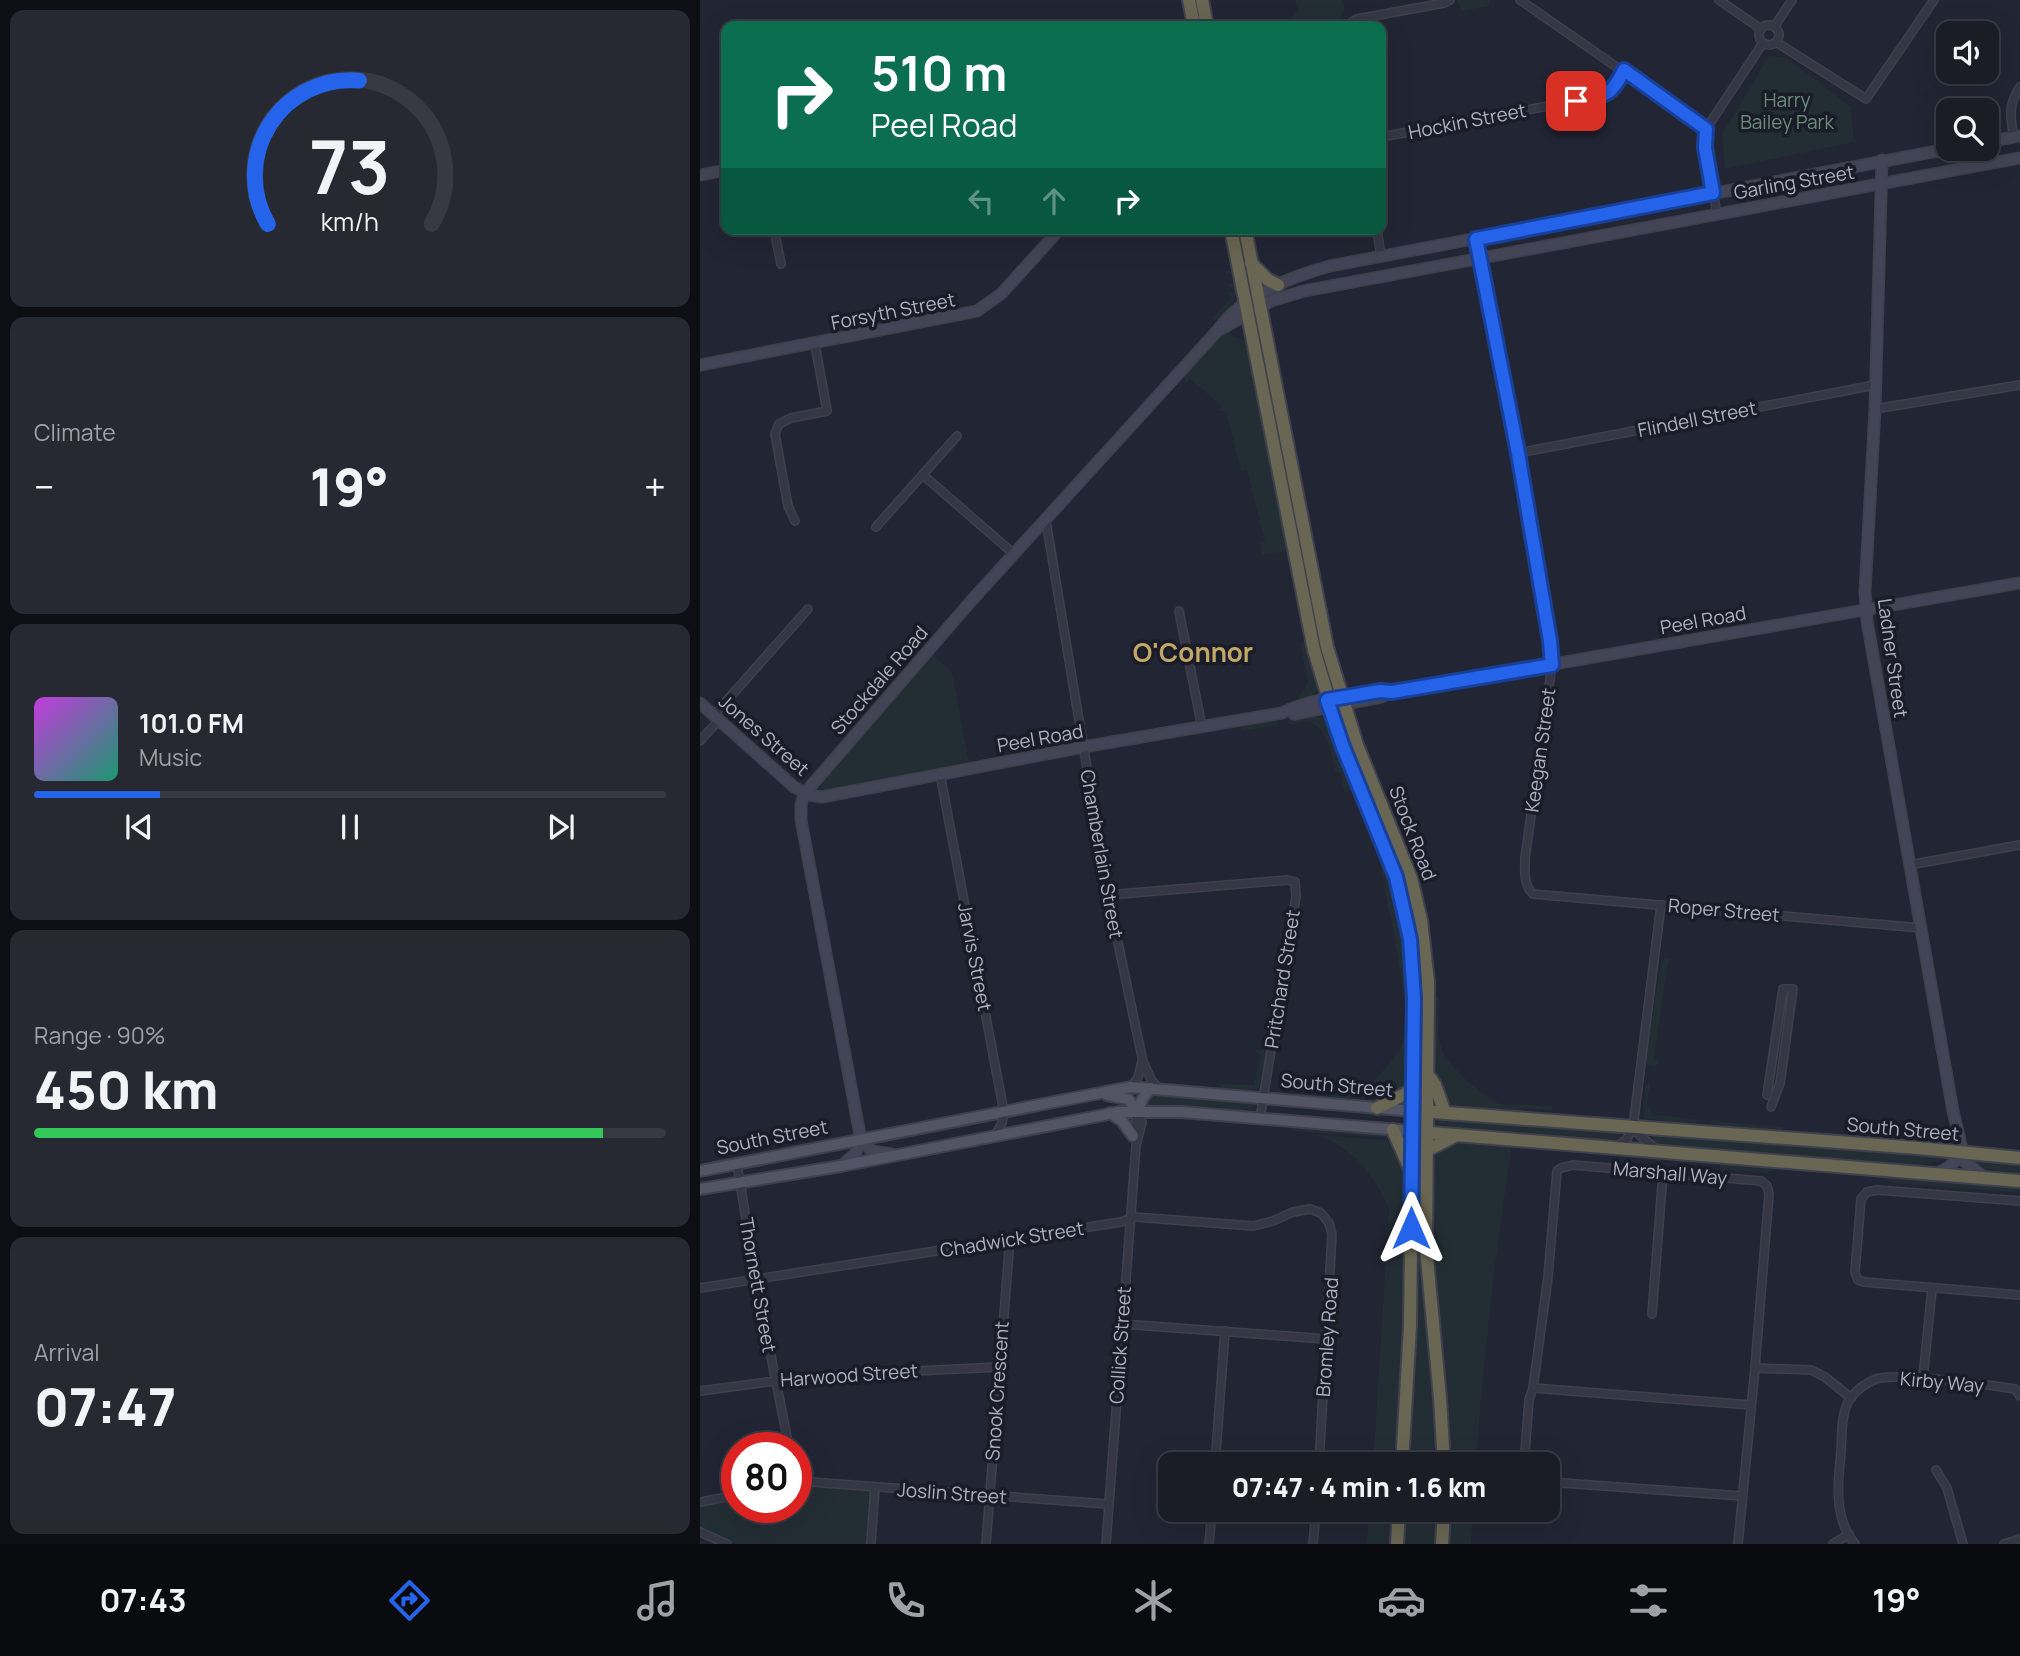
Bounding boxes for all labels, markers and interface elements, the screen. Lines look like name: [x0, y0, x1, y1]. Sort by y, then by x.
map controls: [1936, 21, 1999, 161]
button: sound: [1936, 21, 1999, 84]
text: 510 m: [871, 39, 1007, 106]
icon: right: [756, 49, 847, 140]
pin: [1546, 71, 1606, 131]
icon: arrive: [1557, 82, 1595, 120]
park label: Harry Bailey Park: [1740, 87, 1834, 135]
street label: Hockin Street: [1406, 97, 1528, 145]
button: search: [1936, 98, 1999, 161]
text: Peel Road: [871, 103, 1017, 147]
text: 73: [309, 117, 391, 217]
street label: Garling Street: [1732, 159, 1856, 205]
icon: left: [962, 182, 1000, 220]
icon: ahead: [1035, 182, 1073, 220]
icon: right: [1108, 182, 1146, 220]
text: km/h: [321, 204, 379, 239]
street label: Forsyth Street: [829, 286, 957, 336]
street label: Flindell Street: [1635, 395, 1759, 443]
text: Climate: [34, 416, 116, 448]
text: 19°: [310, 451, 389, 522]
text: −: [34, 460, 55, 512]
text: +: [644, 460, 666, 512]
street label: Ladner Street: [1872, 597, 1914, 719]
street label: Peel Road: [1658, 600, 1748, 640]
street label: Stockdale Road: [825, 620, 933, 740]
district label: O'Connor: [1133, 634, 1253, 670]
street label: Keegan Street: [1518, 686, 1562, 814]
street label: Jones Street: [713, 688, 815, 782]
text: 101.0 FM: [139, 705, 244, 741]
street label: Peel Road: [995, 718, 1085, 758]
text: Music: [139, 741, 202, 773]
street label: Chamberlain Street: [1074, 768, 1130, 940]
street label: Stock Road: [1383, 782, 1443, 884]
icon: previous: [120, 808, 158, 846]
icon: pause: [331, 808, 369, 846]
icon: next: [542, 808, 580, 846]
street label: Roper Street: [1667, 892, 1781, 928]
street label: Jarvis Street: [952, 901, 998, 1013]
street label: Pritchard Street: [1258, 908, 1306, 1050]
text: Range · 90%: [34, 1019, 165, 1051]
text: 450 km: [34, 1054, 218, 1125]
street label: South Street: [1280, 1067, 1394, 1103]
street label: South Street: [1846, 1111, 1960, 1147]
street label: South Street: [714, 1113, 830, 1161]
street label: Marshall Way: [1612, 1155, 1728, 1191]
position arrow: [1374, 1191, 1448, 1265]
street label: Thornett Street: [733, 1215, 783, 1355]
street label: Chadwick Street: [938, 1215, 1086, 1263]
street label: Bromley Road: [1310, 1276, 1344, 1398]
street label: Collick Street: [1103, 1285, 1137, 1405]
street label: Snook Crescent: [979, 1320, 1015, 1462]
text: Arrival: [34, 1336, 100, 1368]
street label: Harwood Street: [779, 1357, 919, 1393]
street label: Kirby Way: [1899, 1365, 1985, 1399]
text: 07:47: [34, 1371, 176, 1442]
speed limit sign: 80: [721, 1432, 812, 1523]
text: 07:47 · 4 min · 1.6 km: [1232, 1469, 1486, 1505]
street label: Joslin Street: [896, 1476, 1008, 1510]
icon: directions: [385, 1576, 434, 1625]
icon: music: [633, 1576, 682, 1625]
icon: phone: [881, 1576, 930, 1625]
icon: climate: [1129, 1576, 1178, 1625]
icon: car: [1377, 1576, 1426, 1625]
icon: filters: [1624, 1576, 1673, 1625]
text: 07:43: [99, 1578, 187, 1622]
text: 19°: [1872, 1578, 1921, 1622]

